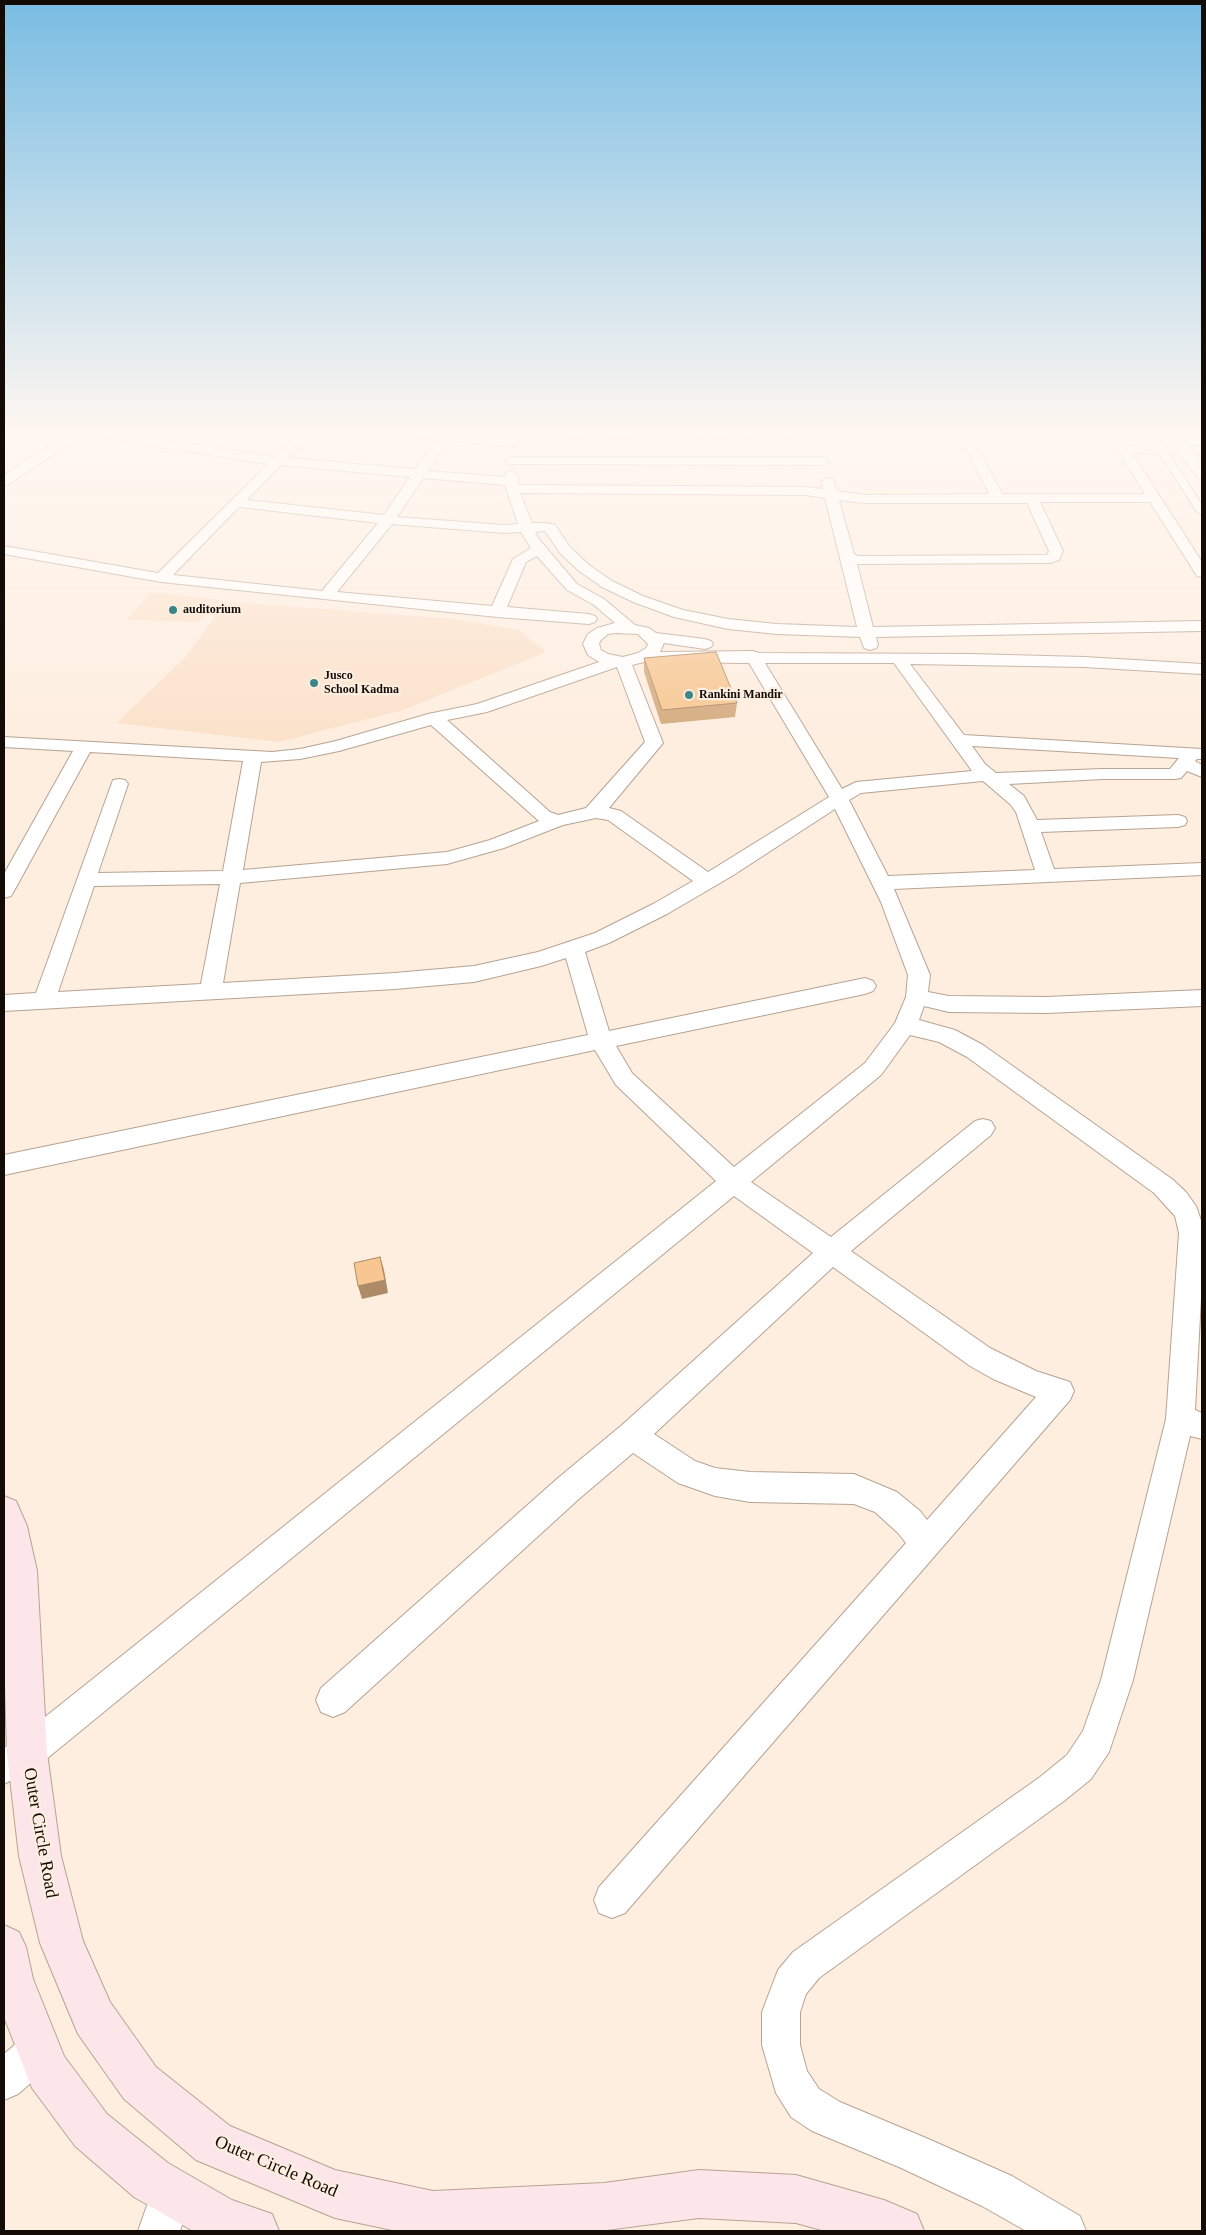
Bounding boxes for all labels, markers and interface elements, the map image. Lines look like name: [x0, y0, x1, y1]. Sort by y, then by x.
place label: auditorium: [183, 603, 241, 617]
marker: auditorium: [167, 604, 179, 616]
place label: Jusco School Kadma: [324, 669, 399, 697]
marker: Jusco School Kadma: [308, 677, 320, 689]
place label: Rankini Mandir: [699, 688, 783, 702]
marker: Rankini Mandir: [683, 689, 695, 701]
street label: Outer Circle Road: [18, 1766, 62, 1900]
street label: Outer Circle Road: [211, 2131, 341, 2203]

